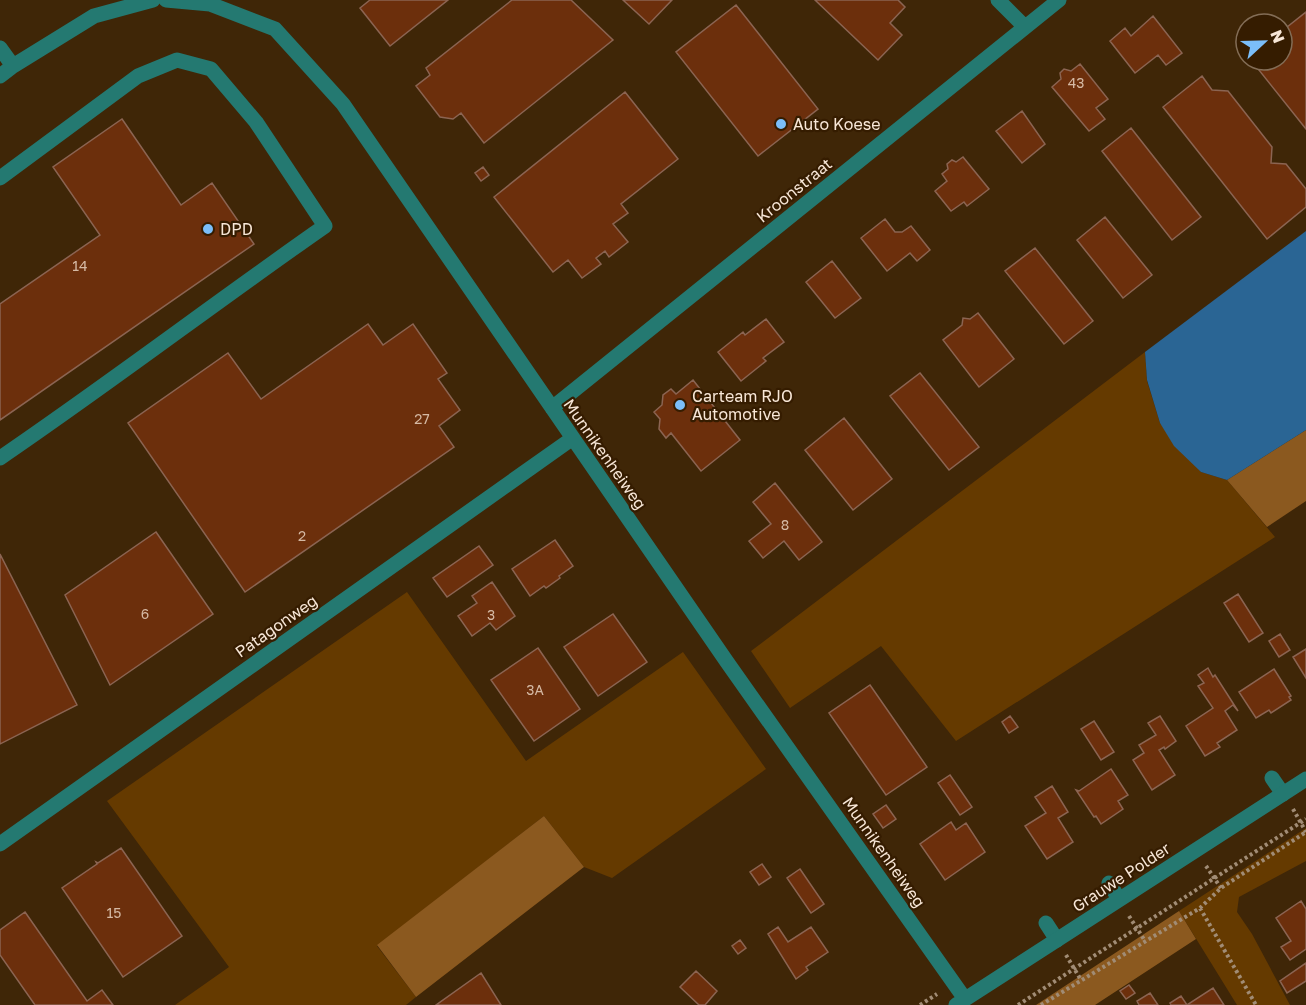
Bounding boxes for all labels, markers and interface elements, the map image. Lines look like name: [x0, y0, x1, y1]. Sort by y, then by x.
north arrow: [1234, 12, 1294, 72]
text: N: [1266, 27, 1289, 46]
house number: 43: [1068, 74, 1084, 91]
place label: Auto Koese: [793, 114, 880, 134]
marker: Auto Koese: [774, 117, 788, 131]
street label: Kroonstraat: [752, 153, 836, 227]
place label: DPD: [220, 219, 253, 239]
marker: DPD: [201, 222, 215, 236]
house number: 14: [72, 257, 88, 274]
place label: Carteam RJO Automotive: [692, 386, 793, 424]
street label: Munnikenheiweg: [559, 395, 651, 513]
marker: Carteam RJO Automotive: [673, 398, 687, 412]
house number: 27: [414, 410, 430, 427]
house number: 8: [781, 516, 789, 533]
house number: 2: [298, 527, 306, 544]
street label: Patagonweg: [231, 590, 321, 662]
house number: 6: [141, 605, 149, 622]
house number: 3: [487, 606, 495, 623]
house number: 3A: [526, 681, 544, 698]
street label: Munnikenheiweg: [838, 793, 930, 911]
street label: Grauwe Polder: [1068, 838, 1174, 916]
house number: 15: [107, 904, 121, 921]

